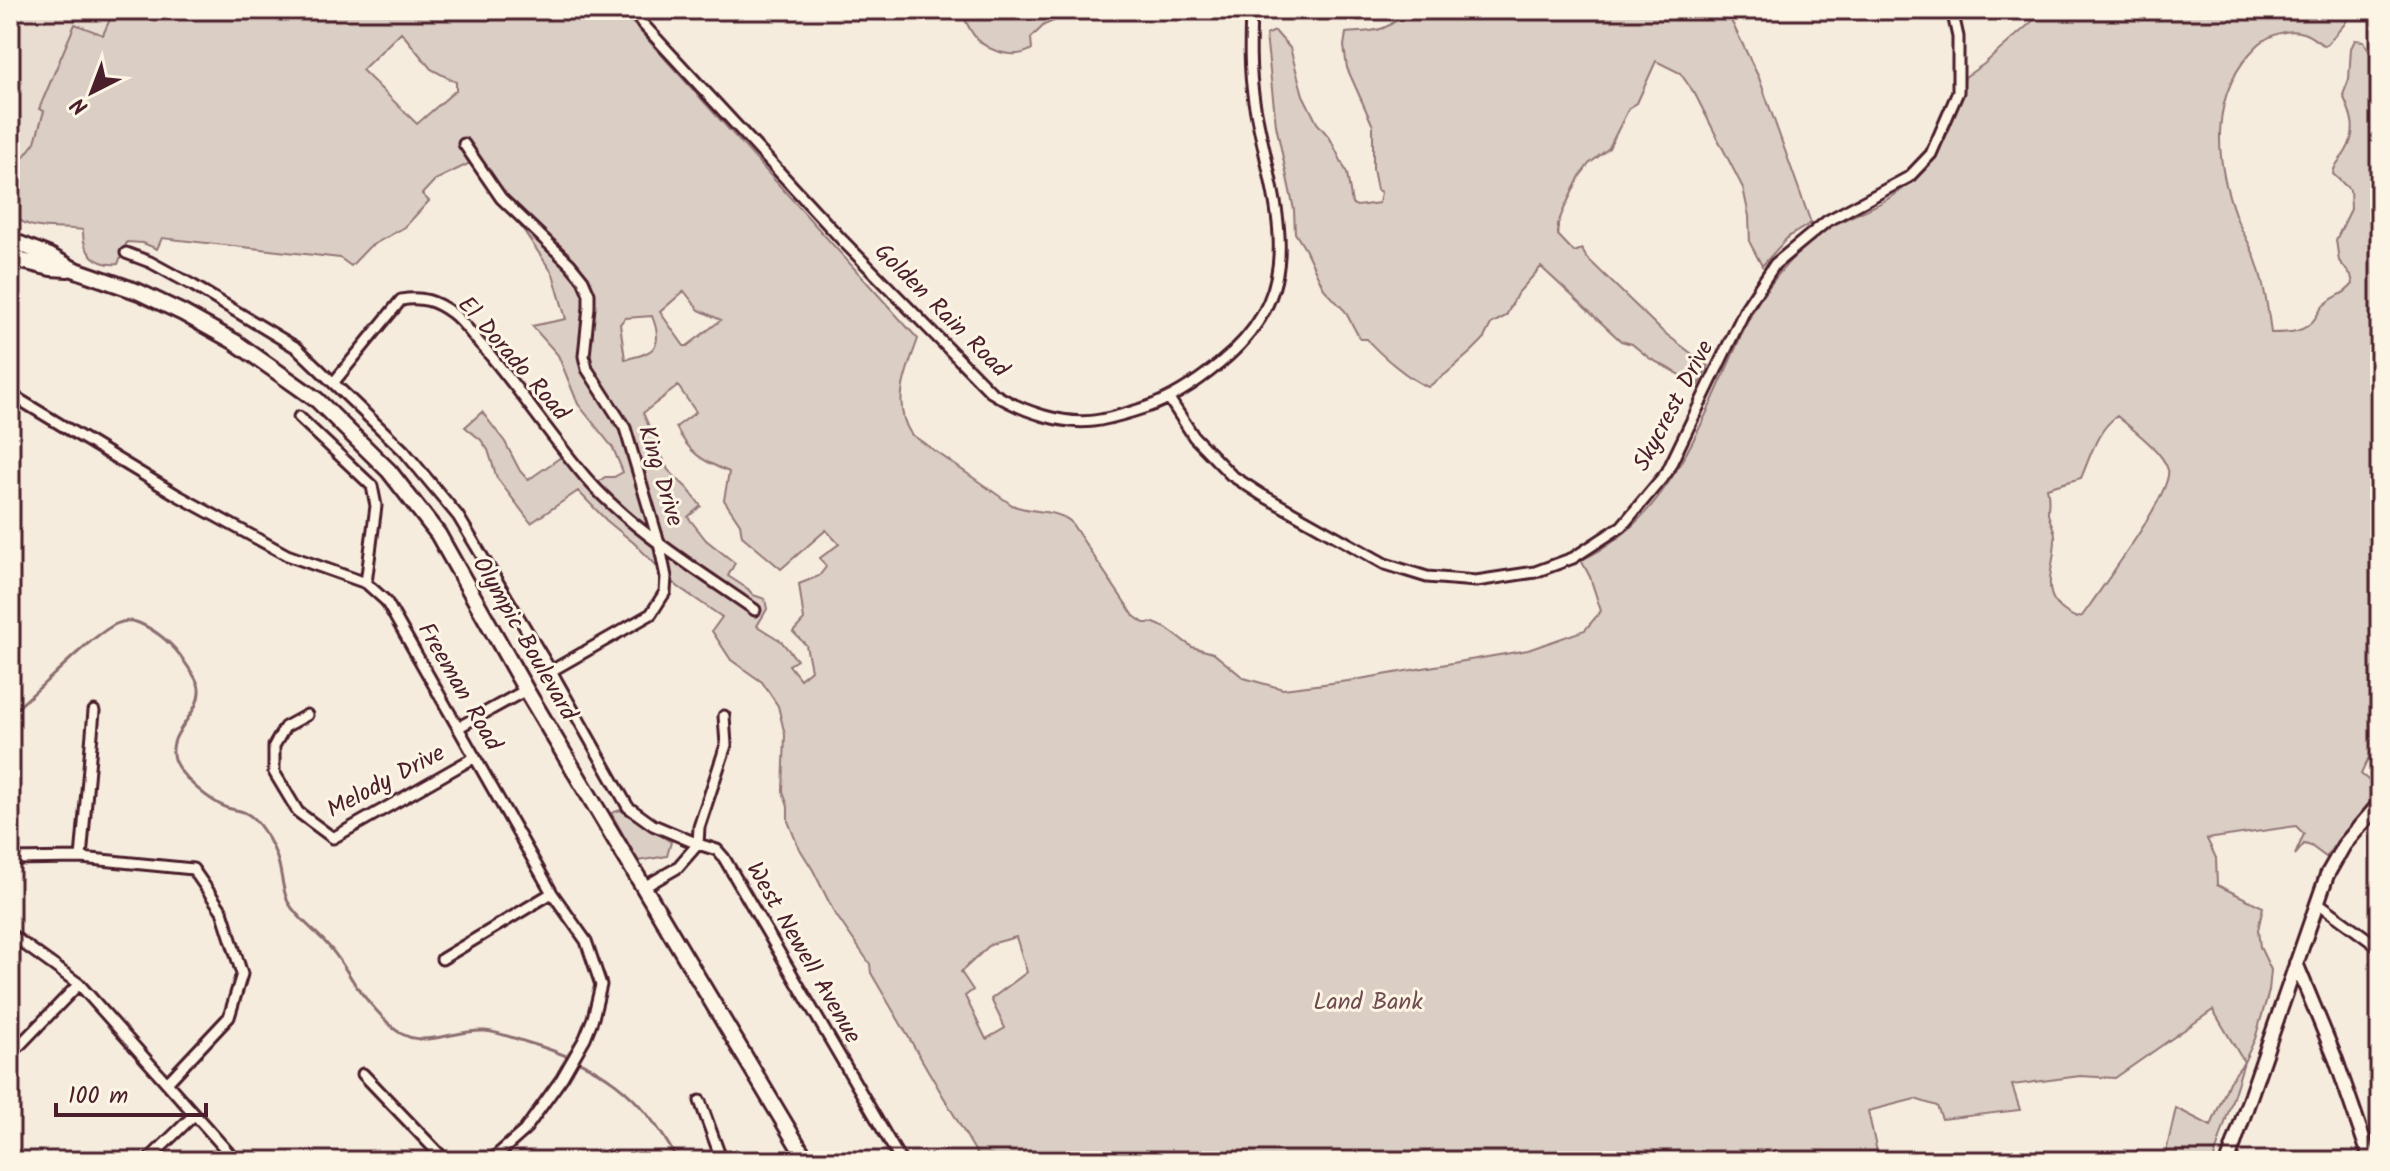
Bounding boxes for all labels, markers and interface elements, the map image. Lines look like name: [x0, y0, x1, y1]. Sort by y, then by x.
north arrow: [52, 52, 132, 132]
text: N: [63, 87, 97, 123]
street label: Golden Rain Road: [864, 234, 1018, 388]
street label: El Dorado Road: [447, 287, 579, 431]
street label: Skycrest Drive: [1623, 333, 1725, 479]
street label: King Drive: [626, 421, 694, 532]
street label: Olympic Boulevard: [461, 550, 587, 729]
street label: Freeman Road: [406, 615, 512, 760]
street label: Melody Drive: [320, 734, 452, 830]
street label: West Newell Avenue: [735, 855, 871, 1052]
park label: Land Bank: [1313, 983, 1423, 1022]
scale bar: [56, 1067, 206, 1117]
text: 100 m: [68, 1077, 128, 1116]

